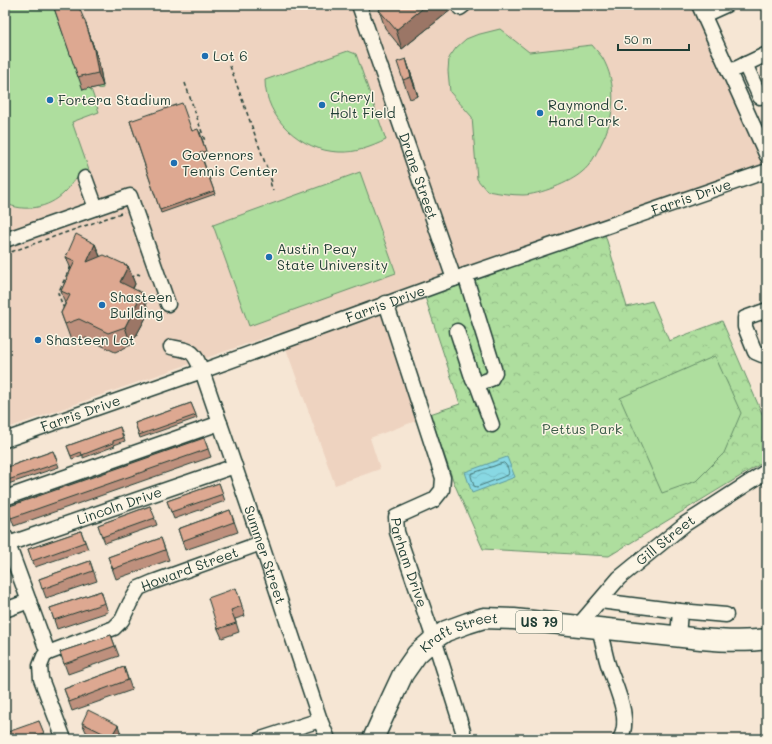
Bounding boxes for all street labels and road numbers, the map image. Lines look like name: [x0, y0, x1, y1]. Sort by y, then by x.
street label: Drane Street: [395, 130, 443, 222]
street label: Farris Drive: [649, 174, 734, 219]
street label: Farris Drive: [343, 280, 428, 327]
street label: Farris Drive: [38, 390, 123, 436]
street label: Lincoln Drive: [74, 482, 164, 529]
street label: Summer Street: [240, 503, 291, 606]
street label: Gill Street: [632, 510, 698, 569]
street label: Parham Drive: [387, 517, 432, 610]
street label: Howard Street: [137, 542, 241, 595]
street label: Kraft Street: [415, 608, 499, 656]
road number: US 79: [516, 611, 562, 633]

